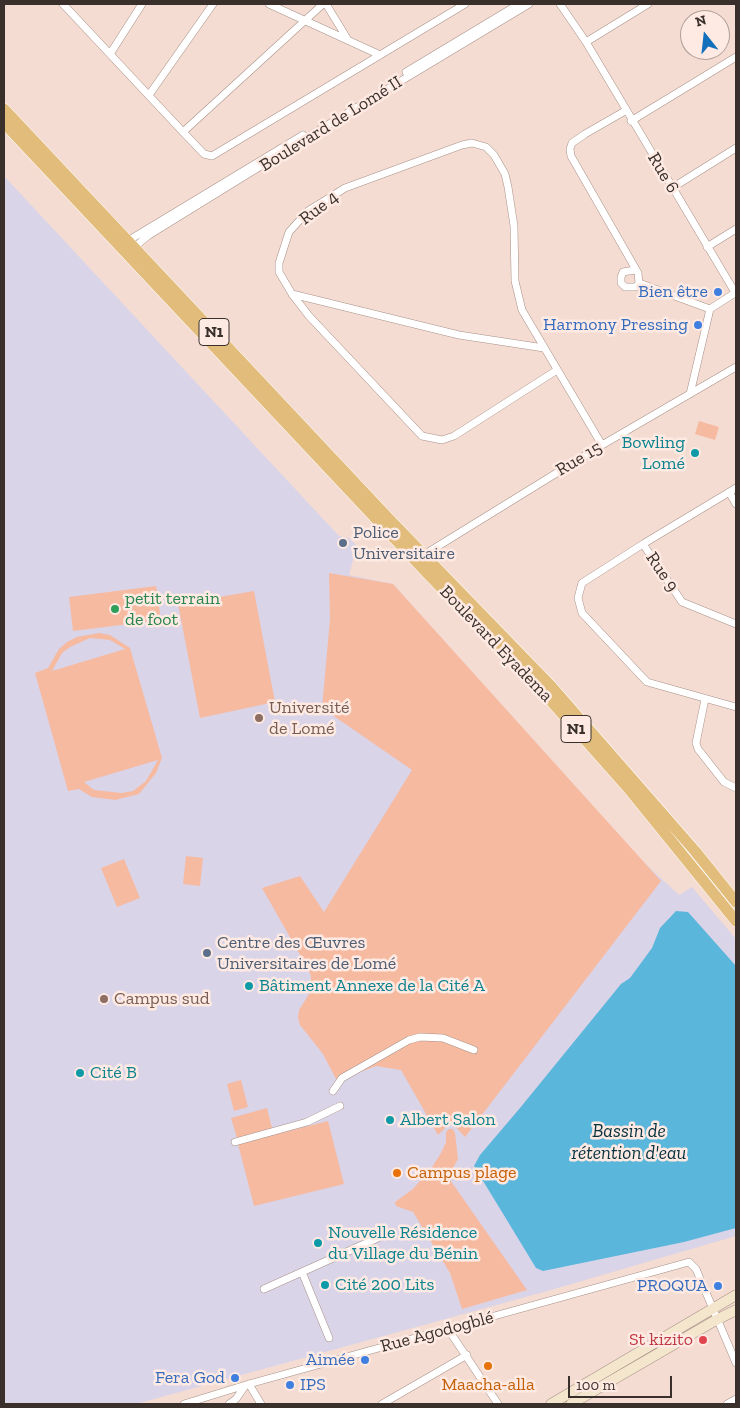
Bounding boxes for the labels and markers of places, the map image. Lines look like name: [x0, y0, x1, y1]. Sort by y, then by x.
place label: Bien être: [638, 281, 708, 303]
marker: Bien être: [712, 286, 724, 298]
place label: Harmony Pressing: [543, 314, 688, 336]
marker: Harmony Pressing: [692, 319, 704, 331]
place label: Bowling Lomé: [621, 432, 685, 474]
marker: Bowling Lomé: [689, 447, 701, 459]
place label: Police Universitaire: [353, 522, 455, 564]
marker: Police Universitaire: [337, 537, 349, 549]
place label: petit terrain de foot: [125, 588, 220, 630]
marker: petit terrain de foot: [109, 603, 121, 615]
place label: Université de Lomé: [269, 697, 350, 740]
marker: Université de Lomé: [253, 712, 265, 724]
place label: Centre des Œuvres Universitaires de Lomé: [217, 932, 396, 974]
marker: Centre des Œuvres Universitaires de Lomé: [201, 947, 213, 959]
place label: Bâtiment Annexe de la Cité A: [259, 975, 485, 997]
marker: Bâtiment Annexe de la Cité A: [243, 980, 255, 992]
place label: Campus sud: [114, 988, 210, 1010]
marker: Campus sud: [98, 993, 110, 1005]
place label: Cité B: [90, 1062, 137, 1084]
marker: Cité B: [74, 1067, 86, 1079]
place label: Albert Salon: [400, 1109, 495, 1131]
marker: Albert Salon: [384, 1114, 396, 1126]
place label: Campus plage: [407, 1162, 517, 1184]
marker: Campus plage: [391, 1167, 403, 1179]
place label: Nouvelle Résidence du Village du Bénin: [328, 1222, 478, 1264]
marker: Nouvelle Résidence du Village du Bénin: [312, 1237, 324, 1249]
place label: Cité 200 Lits: [335, 1274, 434, 1296]
place label: PROQUA: [637, 1275, 708, 1297]
marker: Cité 200 Lits: [319, 1279, 331, 1291]
marker: PROQUA: [712, 1280, 724, 1292]
place label: St kizito: [629, 1329, 693, 1351]
marker: St kizito: [697, 1334, 709, 1346]
place label: Aimée: [306, 1349, 355, 1371]
marker: Aimée: [359, 1354, 371, 1366]
marker: Maacha-alla: [482, 1360, 494, 1372]
place label: Fera God: [155, 1367, 225, 1389]
marker: Fera God: [229, 1372, 241, 1384]
place label: IPS: [300, 1374, 326, 1396]
place label: Maacha-alla: [441, 1374, 535, 1396]
marker: IPS: [284, 1379, 296, 1391]

